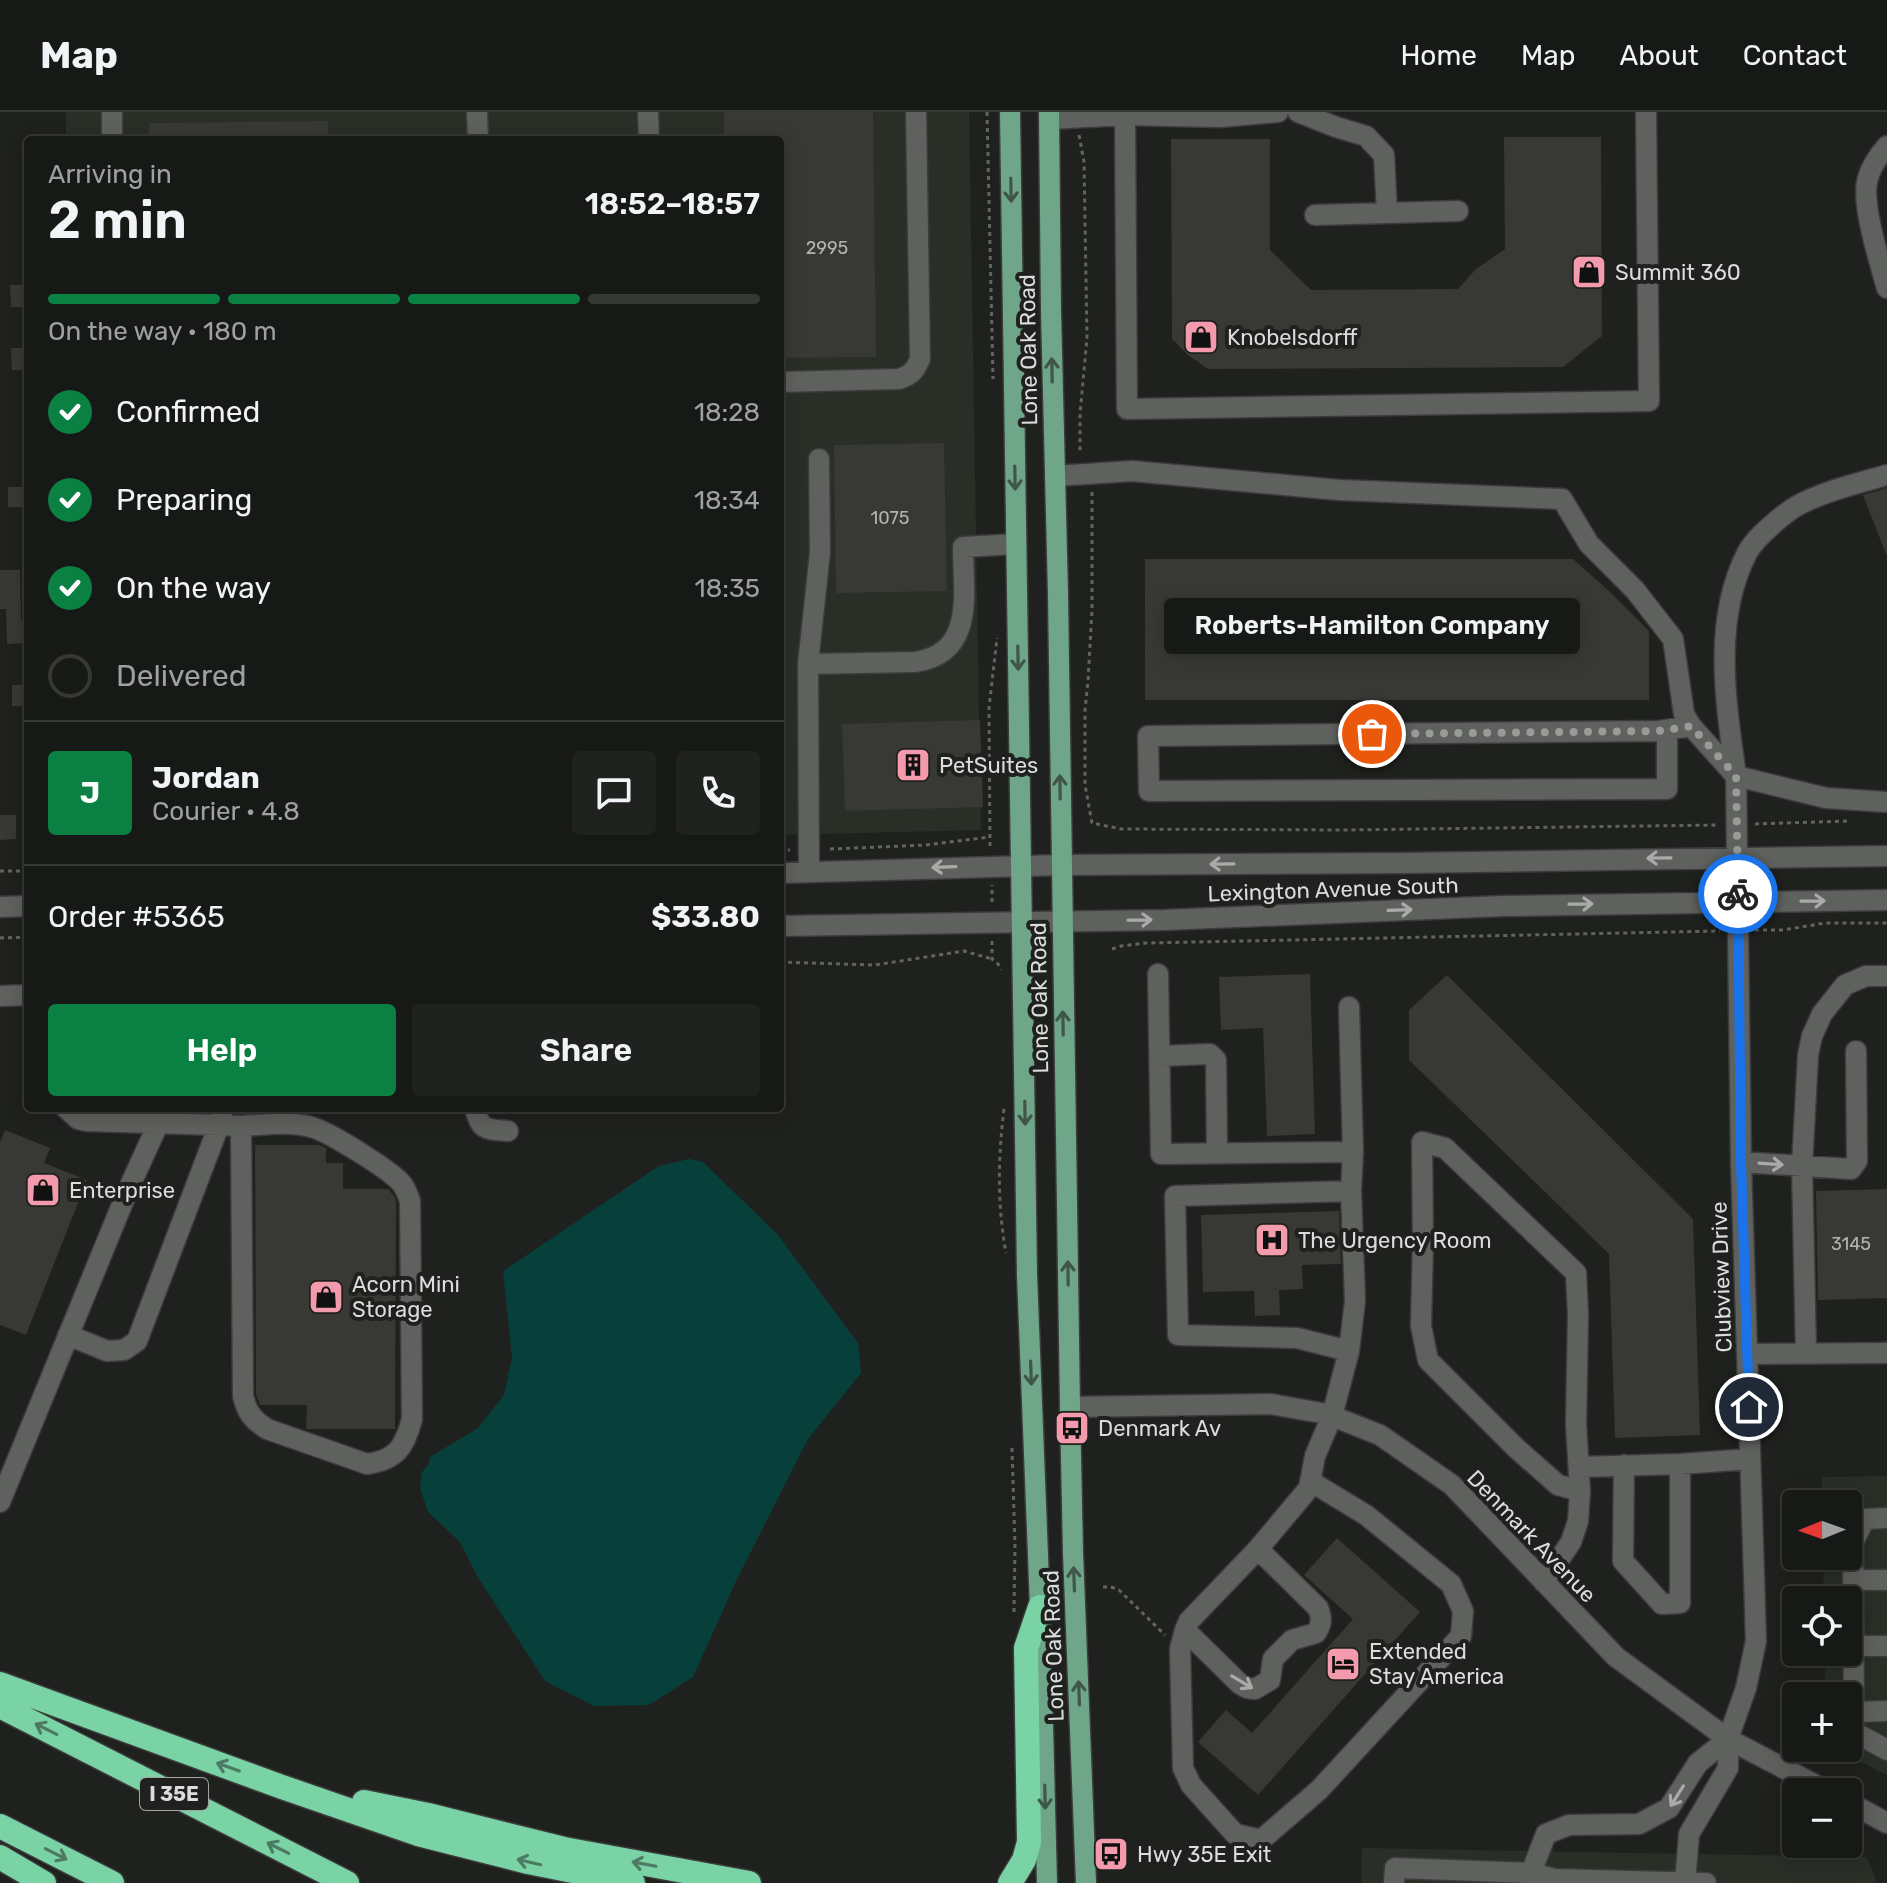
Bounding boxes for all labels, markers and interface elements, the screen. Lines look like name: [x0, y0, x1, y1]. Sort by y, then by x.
text: Map: [40, 32, 118, 78]
text: Home: [1400, 39, 1477, 72]
text: Map: [1521, 39, 1575, 72]
text: About: [1619, 39, 1699, 72]
text: Contact: [1743, 39, 1847, 72]
text: Arriving in: [48, 159, 172, 190]
one-way arrow: [1003, 176, 1019, 203]
text: 18:52–18:57: [585, 186, 760, 222]
text: 2 min: [48, 189, 187, 251]
house number: 2995: [806, 237, 848, 259]
shop icon: Summit 360: [1570, 253, 1608, 291]
place label: Summit 360: [1615, 259, 1741, 286]
street label: Lone Oak Road: [1014, 274, 1043, 426]
text: On the way · 180 m: [48, 316, 277, 347]
shop icon: Knobelsdorff: [1182, 318, 1220, 356]
place label: Knobelsdorff: [1227, 324, 1358, 351]
one-way arrow: [1045, 357, 1060, 384]
icon: check: [48, 390, 92, 434]
text: Confirmed: [116, 394, 260, 430]
text: 18:28: [694, 397, 760, 428]
one-way arrow: [1008, 464, 1023, 491]
icon: check: [48, 478, 92, 522]
text: Preparing: [116, 482, 252, 518]
text: 18:34: [694, 485, 760, 516]
house number: 1075: [870, 507, 910, 529]
icon: check: [48, 566, 92, 610]
text: On the way: [116, 570, 271, 606]
text: 18:35: [695, 573, 760, 604]
callout: Roberts-Hamilton Company: [1164, 598, 1580, 654]
text: Roberts-Hamilton Company: [1194, 610, 1550, 641]
one-way arrow: [1010, 644, 1026, 671]
text: Delivered: [116, 658, 247, 694]
pin: [1338, 700, 1406, 768]
icon: bag: [1350, 712, 1394, 756]
building icon: PetSuites: [894, 746, 932, 784]
button: chat: [572, 751, 656, 835]
button: phone: [676, 751, 760, 835]
place label: PetSuites: [939, 752, 1038, 779]
text: Jordan: [152, 760, 260, 796]
one-way arrow: [1053, 774, 1068, 801]
text: J: [80, 775, 100, 811]
text: Courier · 4.8: [152, 796, 300, 827]
one-way arrow: [1646, 850, 1673, 866]
courier: [1698, 854, 1778, 934]
one-way arrow: [1209, 856, 1236, 872]
one-way arrow: [931, 860, 958, 875]
street label: Lexington Avenue South: [1207, 872, 1459, 907]
icon: bike: [1716, 872, 1760, 916]
one-way arrow: [1799, 893, 1826, 909]
one-way arrow: [1567, 896, 1594, 912]
text: Order #5365: [48, 899, 225, 935]
text: $33.80: [651, 899, 760, 935]
one-way arrow: [1386, 902, 1413, 917]
one-way arrow: [1126, 912, 1153, 928]
street label: Lone Oak Road: [1025, 922, 1054, 1074]
button: Help: [48, 1004, 396, 1096]
button: Share: [412, 1004, 760, 1096]
one-way arrow: [1056, 1010, 1071, 1037]
one-way arrow: [1017, 1099, 1033, 1126]
one-way arrow: [1757, 1157, 1784, 1172]
shop icon: Enterprise: [24, 1171, 62, 1209]
place label: Enterprise: [69, 1177, 175, 1204]
street label: Clubview Drive: [1705, 1201, 1738, 1353]
hospital icon: The Urgency Room: [1253, 1221, 1291, 1259]
place label: The Urgency Room: [1298, 1227, 1492, 1254]
house number: 3145: [1831, 1233, 1871, 1255]
one-way arrow: [1060, 1260, 1076, 1287]
place label: Acorn Mini Storage: [352, 1271, 460, 1323]
shop icon: Acorn Mini Storage: [307, 1278, 345, 1316]
one-way arrow: [1024, 1359, 1039, 1386]
pin: [1715, 1373, 1783, 1441]
icon: home: [1727, 1385, 1771, 1429]
bus stop icon: Denmark Av: [1053, 1409, 1091, 1447]
place label: Denmark Av: [1098, 1415, 1221, 1442]
street label: Denmark Avenue: [1462, 1464, 1602, 1608]
north arrow: [1782, 1490, 1862, 1570]
map controls: [1782, 1490, 1862, 1858]
one-way arrow: [1067, 1566, 1082, 1593]
street label: Lone Oak Road: [1037, 1570, 1070, 1722]
button: locate: [1782, 1586, 1862, 1666]
place label: Extended Stay America: [1369, 1638, 1504, 1690]
hotel icon: Extended Stay America: [1324, 1645, 1362, 1683]
one-way arrow: [1230, 1674, 1252, 1690]
one-way arrow: [1072, 1680, 1087, 1707]
button: +: [1782, 1682, 1862, 1762]
one-way arrow: [35, 1721, 59, 1737]
one-way arrow: [216, 1759, 241, 1774]
road number: I 35E: [140, 1778, 208, 1810]
button: −: [1782, 1778, 1862, 1858]
one-way arrow: [1037, 1783, 1052, 1810]
one-way arrow: [1668, 1784, 1684, 1807]
bus stop icon: Hwy 35E Exit: [1092, 1835, 1130, 1873]
one-way arrow: [266, 1839, 290, 1855]
place label: Hwy 35E Exit: [1137, 1841, 1272, 1868]
one-way arrow: [43, 1847, 67, 1863]
one-way arrow: [517, 1854, 542, 1869]
one-way arrow: [632, 1856, 657, 1871]

